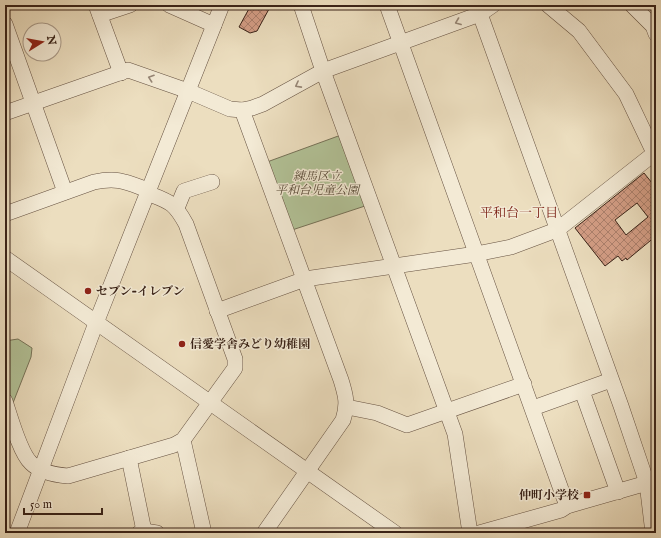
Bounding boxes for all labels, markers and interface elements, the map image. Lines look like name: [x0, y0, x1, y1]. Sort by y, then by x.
one-way arrow: [454, 17, 461, 25]
north arrow: [22, 22, 62, 62]
text: N: [43, 33, 59, 47]
one-way arrow: [147, 74, 154, 83]
one-way arrow: [295, 81, 302, 88]
park label: 練馬区立 平和台児童公園: [275, 169, 361, 198]
district label: 平和台一丁目: [480, 205, 558, 222]
place label: セブン-イレブン: [96, 284, 185, 299]
marker: セブン-イレブン: [83, 286, 93, 296]
place label: 信愛学舎みどり幼稚園: [190, 337, 310, 352]
marker: 信愛学舎みどり幼稚園: [177, 339, 187, 349]
place label: 仲町小学校: [519, 488, 579, 503]
scale bar: [24, 490, 102, 516]
marker: 仲町小学校: [582, 490, 592, 500]
text: 50 m: [30, 497, 52, 512]

